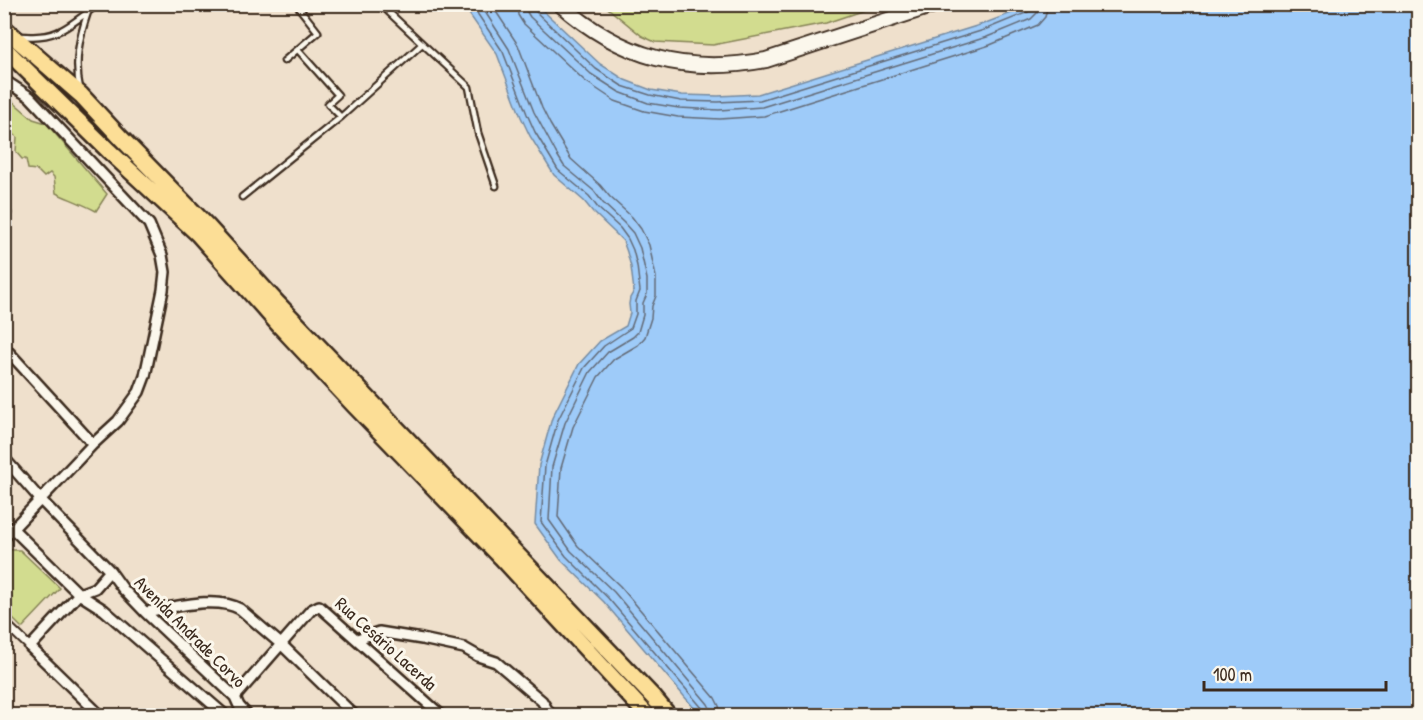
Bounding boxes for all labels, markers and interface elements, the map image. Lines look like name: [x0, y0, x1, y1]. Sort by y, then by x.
street label: Avenida Andrade Corvo: [129, 570, 252, 693]
street label: Rua Cesário Lacerda: [330, 591, 443, 696]
scale bar: [1204, 654, 1386, 692]
text: 100 m: [1213, 662, 1252, 687]

